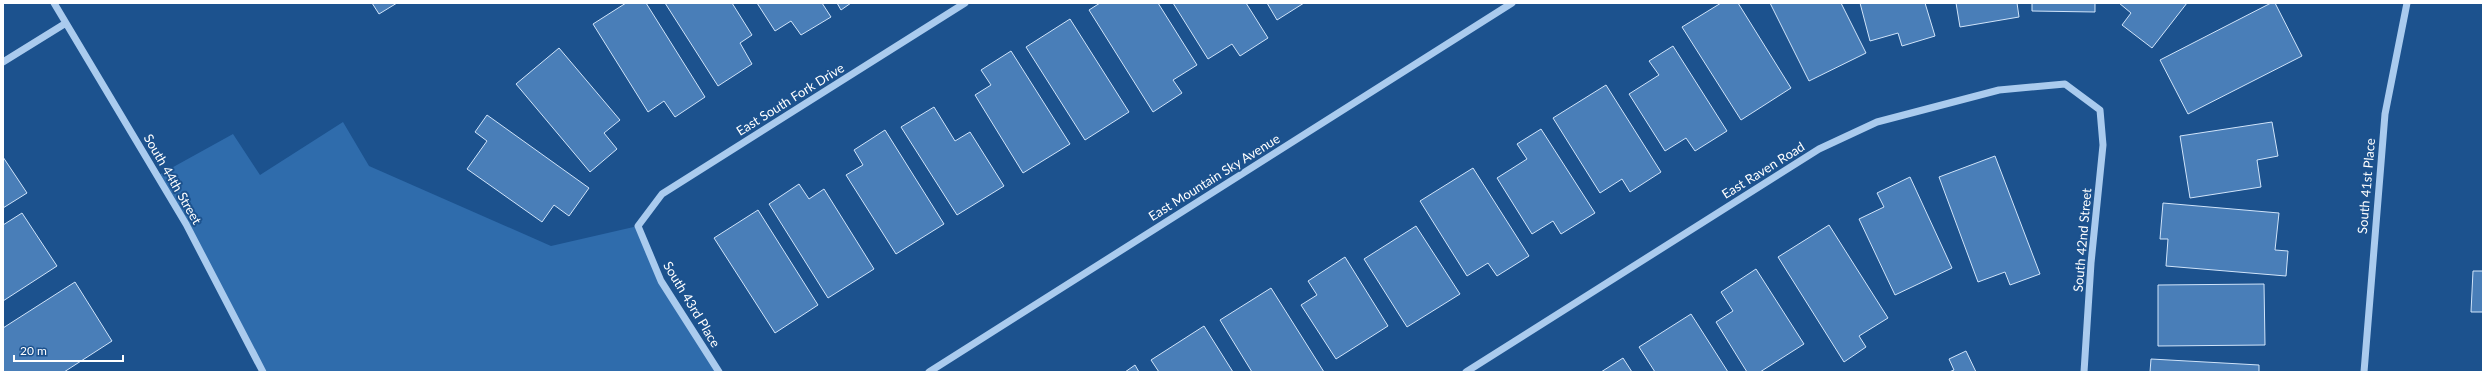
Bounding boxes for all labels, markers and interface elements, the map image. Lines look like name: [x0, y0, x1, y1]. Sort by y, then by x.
street label: East South Fork Drive: [733, 59, 847, 139]
street label: East Mountain Sky Avenue: [1145, 130, 1283, 224]
street label: South 44th Street: [141, 131, 205, 227]
street label: South 41st Place: [2354, 137, 2378, 234]
street label: East Raven Road: [1719, 138, 1807, 202]
street label: South 42nd Street: [2069, 187, 2095, 293]
street label: South 43rd Place: [660, 258, 724, 350]
scale bar: [14, 337, 123, 363]
text: 20 m: [20, 343, 47, 358]

